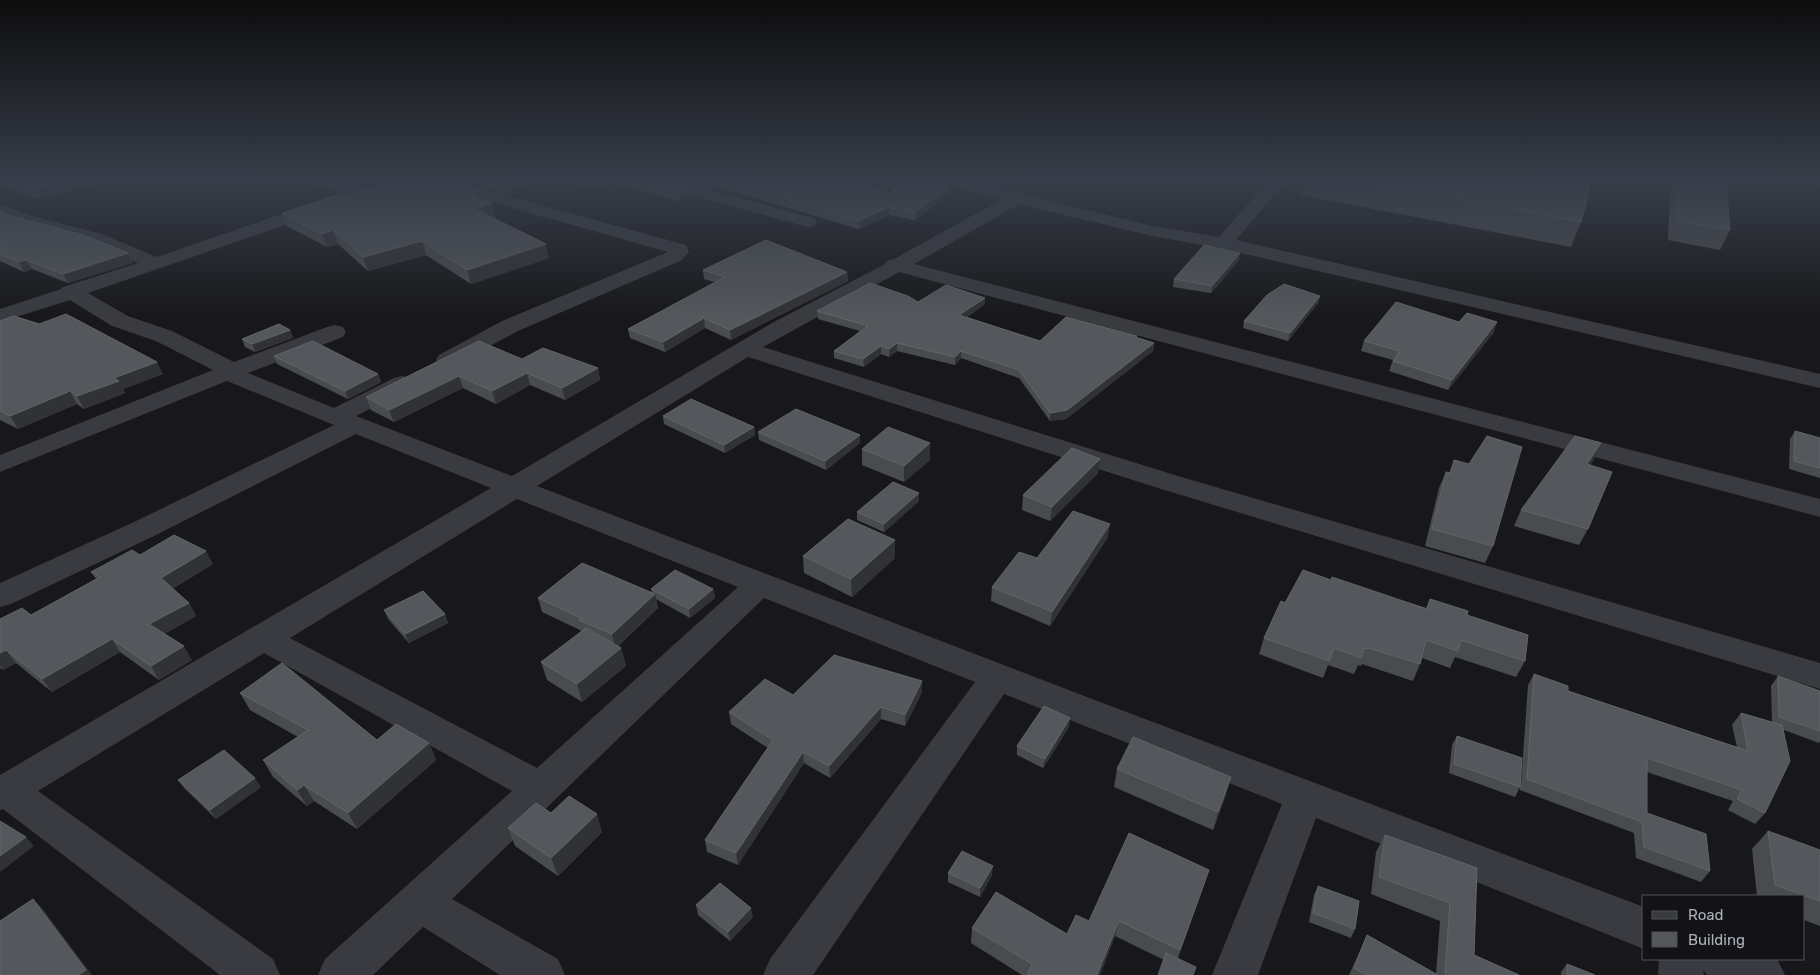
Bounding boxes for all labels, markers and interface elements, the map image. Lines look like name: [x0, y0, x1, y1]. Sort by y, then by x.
legend: [1642, 895, 1805, 960]
text: Road: [1688, 906, 1724, 924]
text: Building: [1688, 931, 1745, 949]

